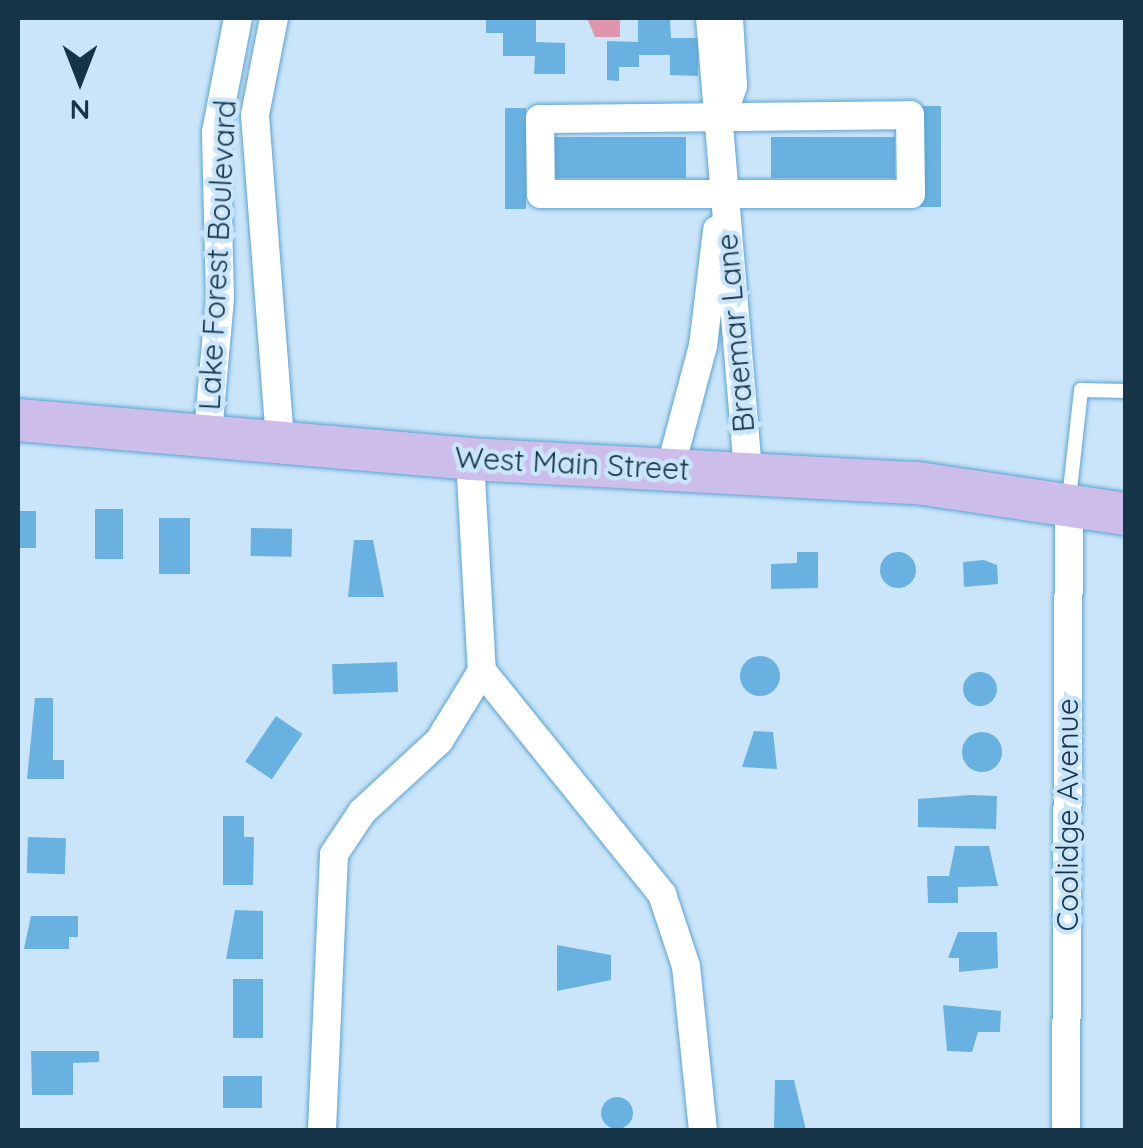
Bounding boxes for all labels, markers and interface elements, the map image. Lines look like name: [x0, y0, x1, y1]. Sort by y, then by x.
north arrow: [30, 30, 130, 130]
text: N: [70, 93, 90, 128]
street label: Lake Forest Boulevard: [191, 99, 243, 411]
street label: Braemar Lane: [708, 232, 762, 434]
street label: West Main Street: [454, 439, 690, 487]
street label: Coolidge Avenue: [1049, 698, 1085, 932]

